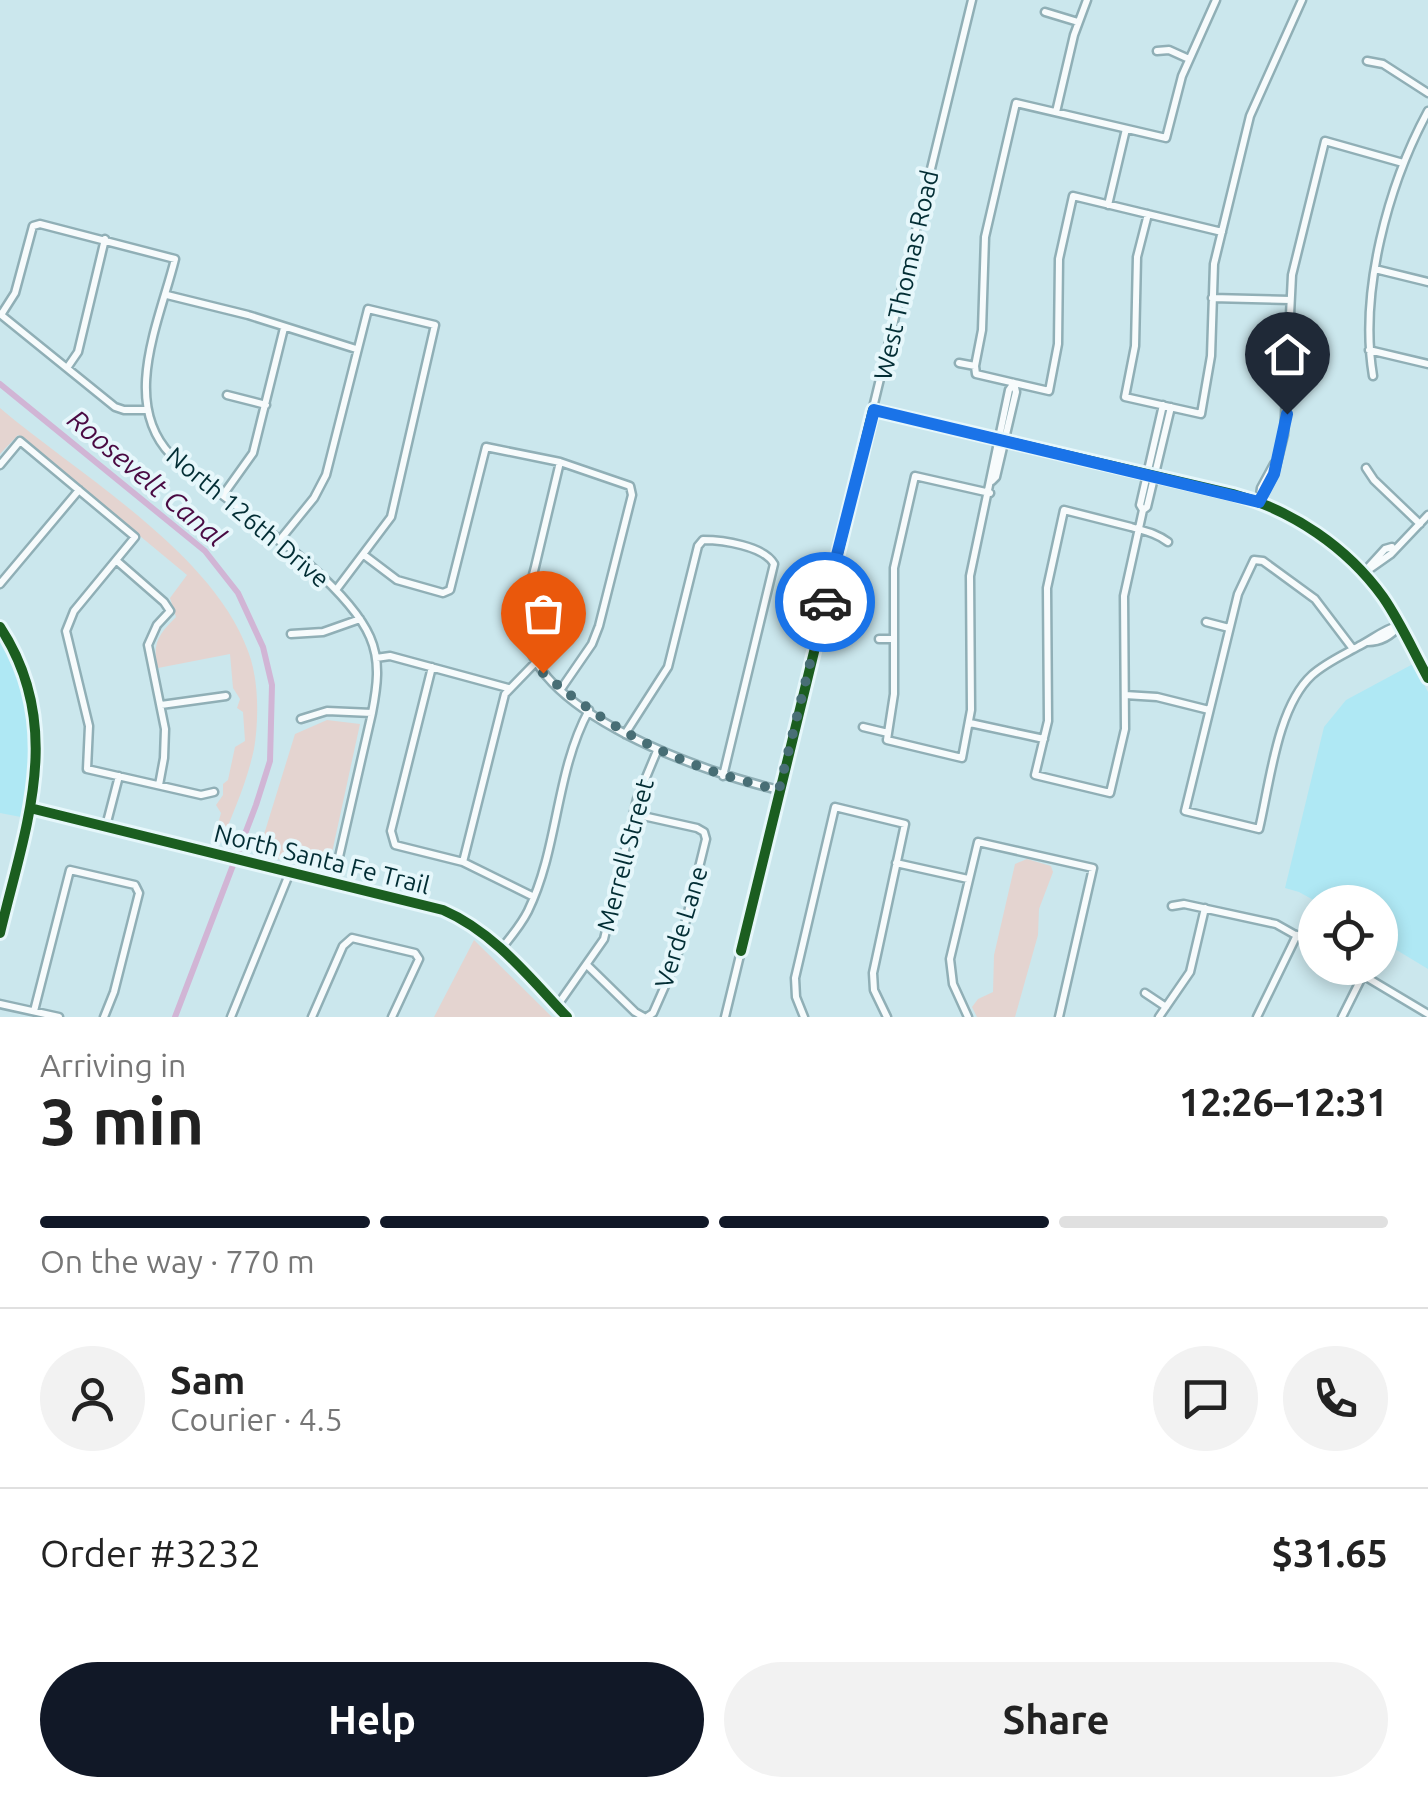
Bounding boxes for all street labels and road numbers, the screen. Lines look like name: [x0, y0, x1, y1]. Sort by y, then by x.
street label: West Thomas Road: [868, 167, 944, 383]
street label: North 126th Drive: [161, 441, 335, 593]
street label: Merrell Street: [591, 775, 659, 934]
street label: North Santa Fe Trail: [211, 819, 433, 899]
street label: Verde Lane: [649, 863, 713, 991]

